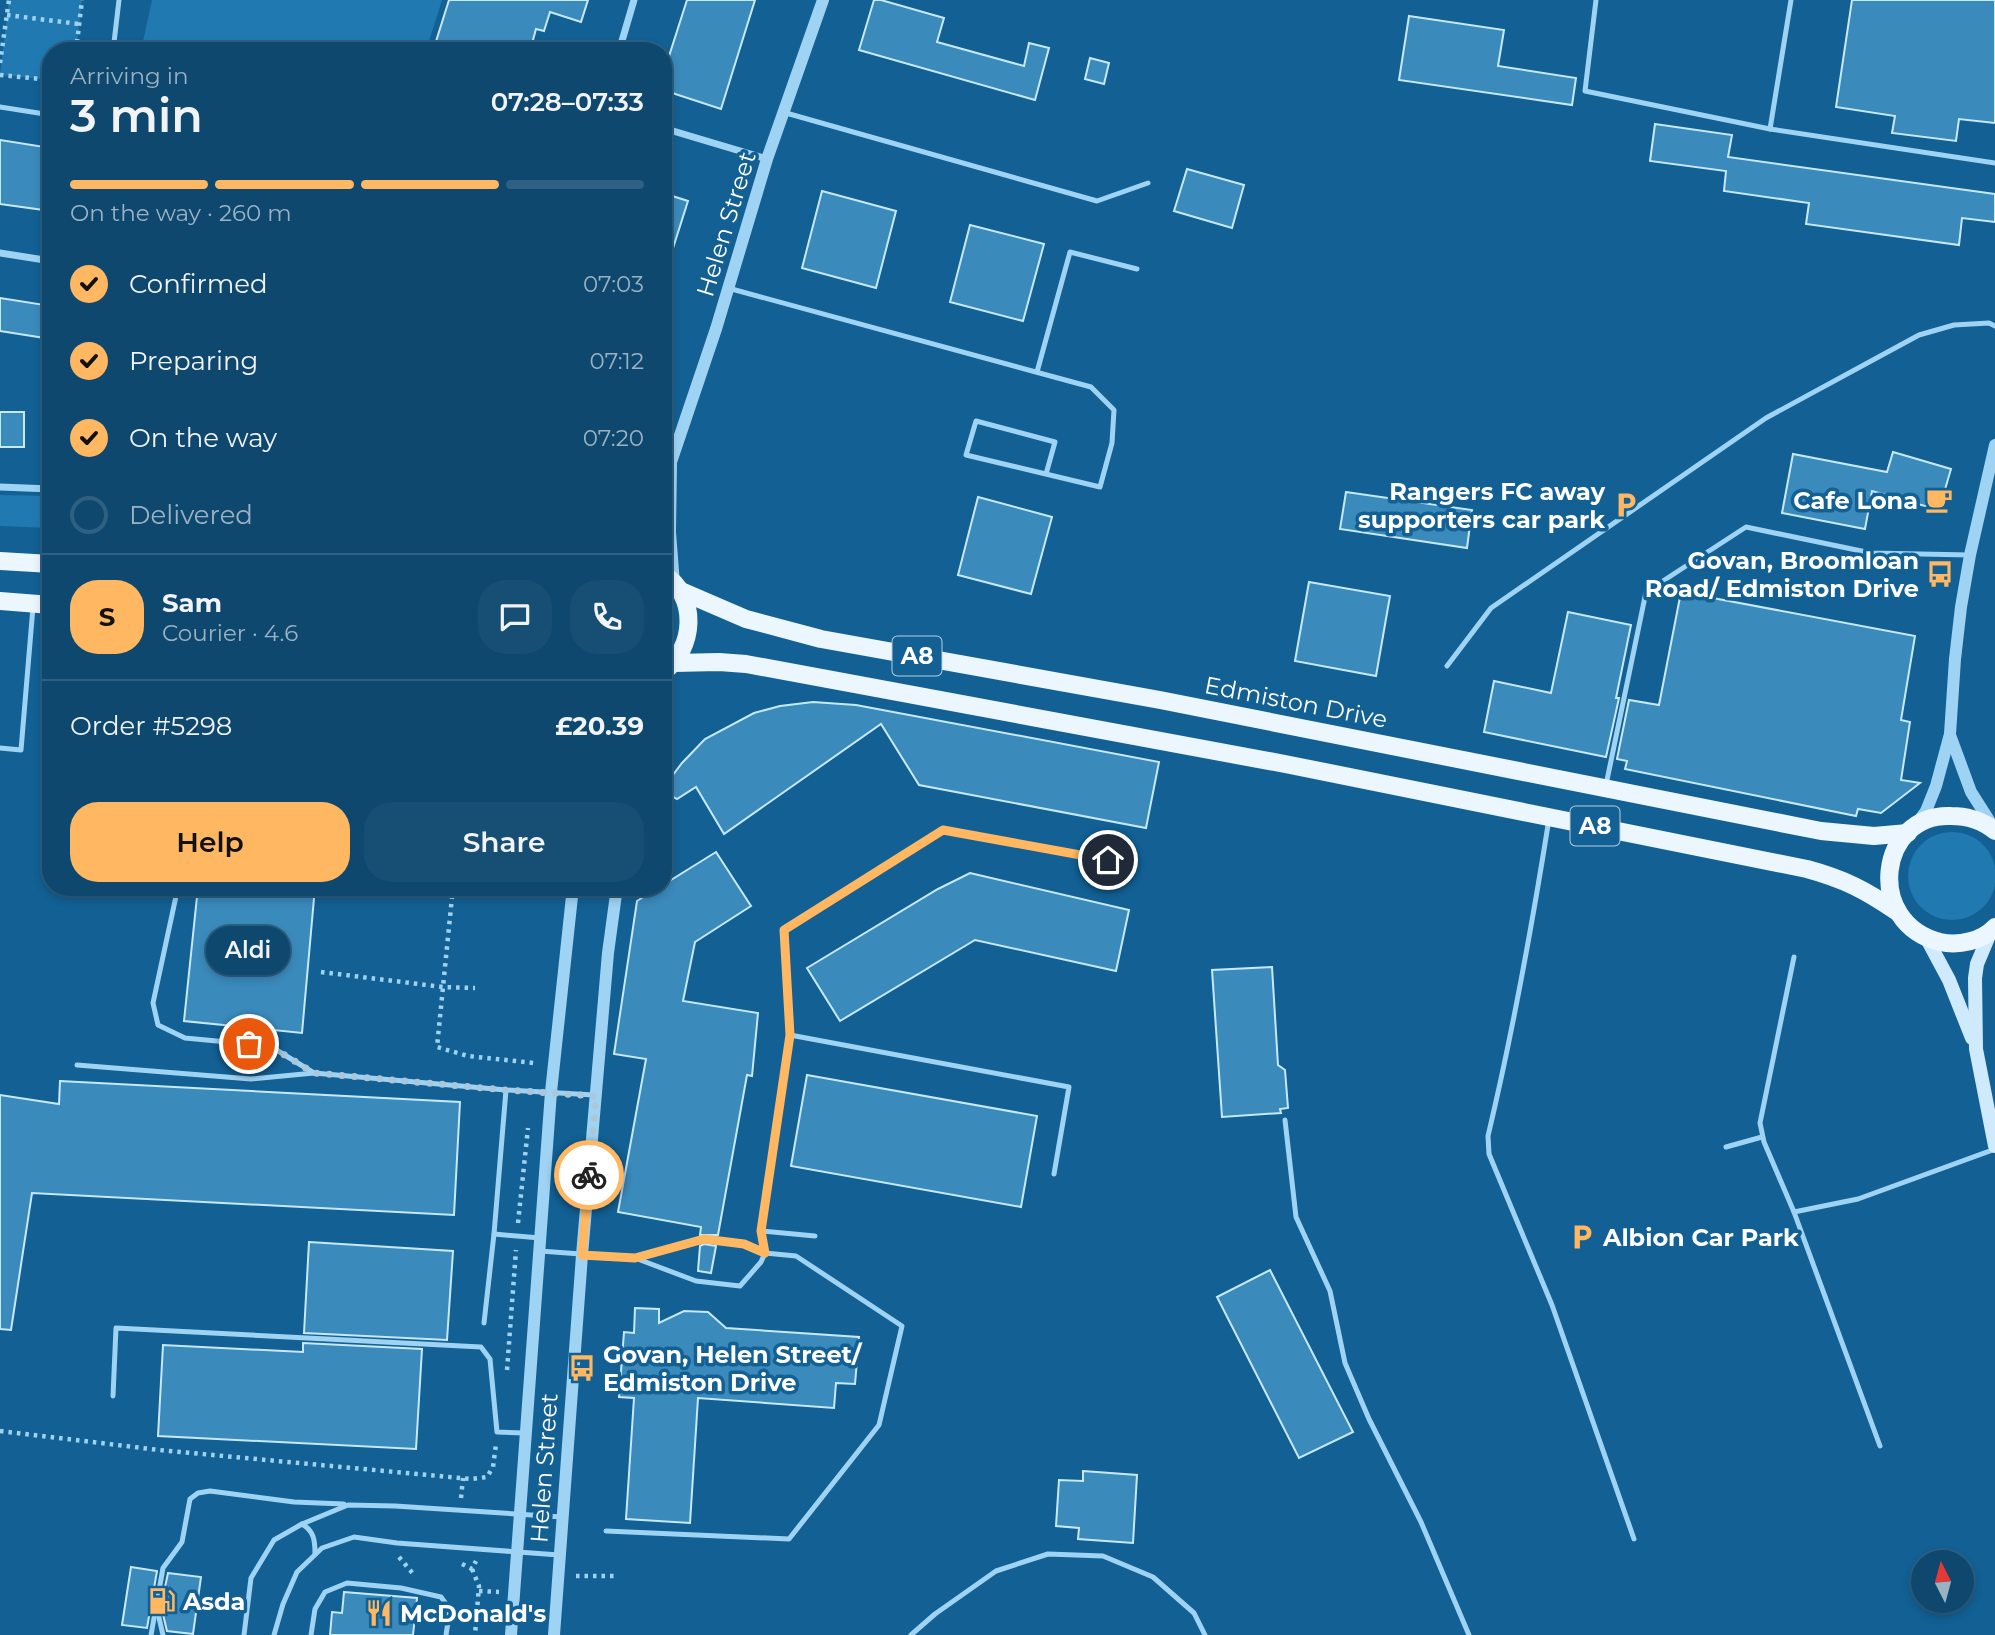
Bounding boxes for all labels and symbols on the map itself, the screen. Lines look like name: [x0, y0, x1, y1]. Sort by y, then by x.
street label: Helen Street: [690, 148, 762, 300]
place label: Rangers FC away supporters car park: [1358, 477, 1606, 534]
cafe icon: Cafe Lona: [1924, 485, 1954, 515]
place label: Cafe Lona: [1793, 486, 1918, 515]
parking icon: Rangers FC away supporters car park: [1611, 490, 1641, 520]
place label: Govan, Broomloan Road/ Edmiston Drive: [1645, 546, 1919, 603]
bus stop icon: Govan, Broomloan Road/ Edmiston Drive: [1925, 559, 1955, 589]
road number: A8: [892, 636, 942, 676]
street label: Edmiston Drive: [1202, 670, 1390, 734]
road number: A8: [1570, 806, 1620, 846]
pin: [1078, 830, 1138, 890]
callout: Aldi: [207, 925, 291, 974]
pin: [219, 1014, 279, 1074]
courier: [554, 1140, 624, 1210]
parking icon: Albion Car Park: [1567, 1222, 1597, 1252]
place label: Albion Car Park: [1602, 1223, 1799, 1252]
place label: Govan, Helen Street/ Edmiston Drive: [603, 1340, 863, 1397]
bus stop icon: Govan, Helen Street/ Edmiston Drive: [567, 1353, 597, 1383]
street label: Helen Street: [524, 1392, 564, 1544]
north arrow: [1911, 1550, 1974, 1614]
fuel station icon: Asda: [147, 1586, 177, 1616]
place label: Asda: [182, 1587, 245, 1616]
restaurant icon: McDonald's: [364, 1598, 394, 1628]
place label: McDonald's: [400, 1599, 546, 1628]

